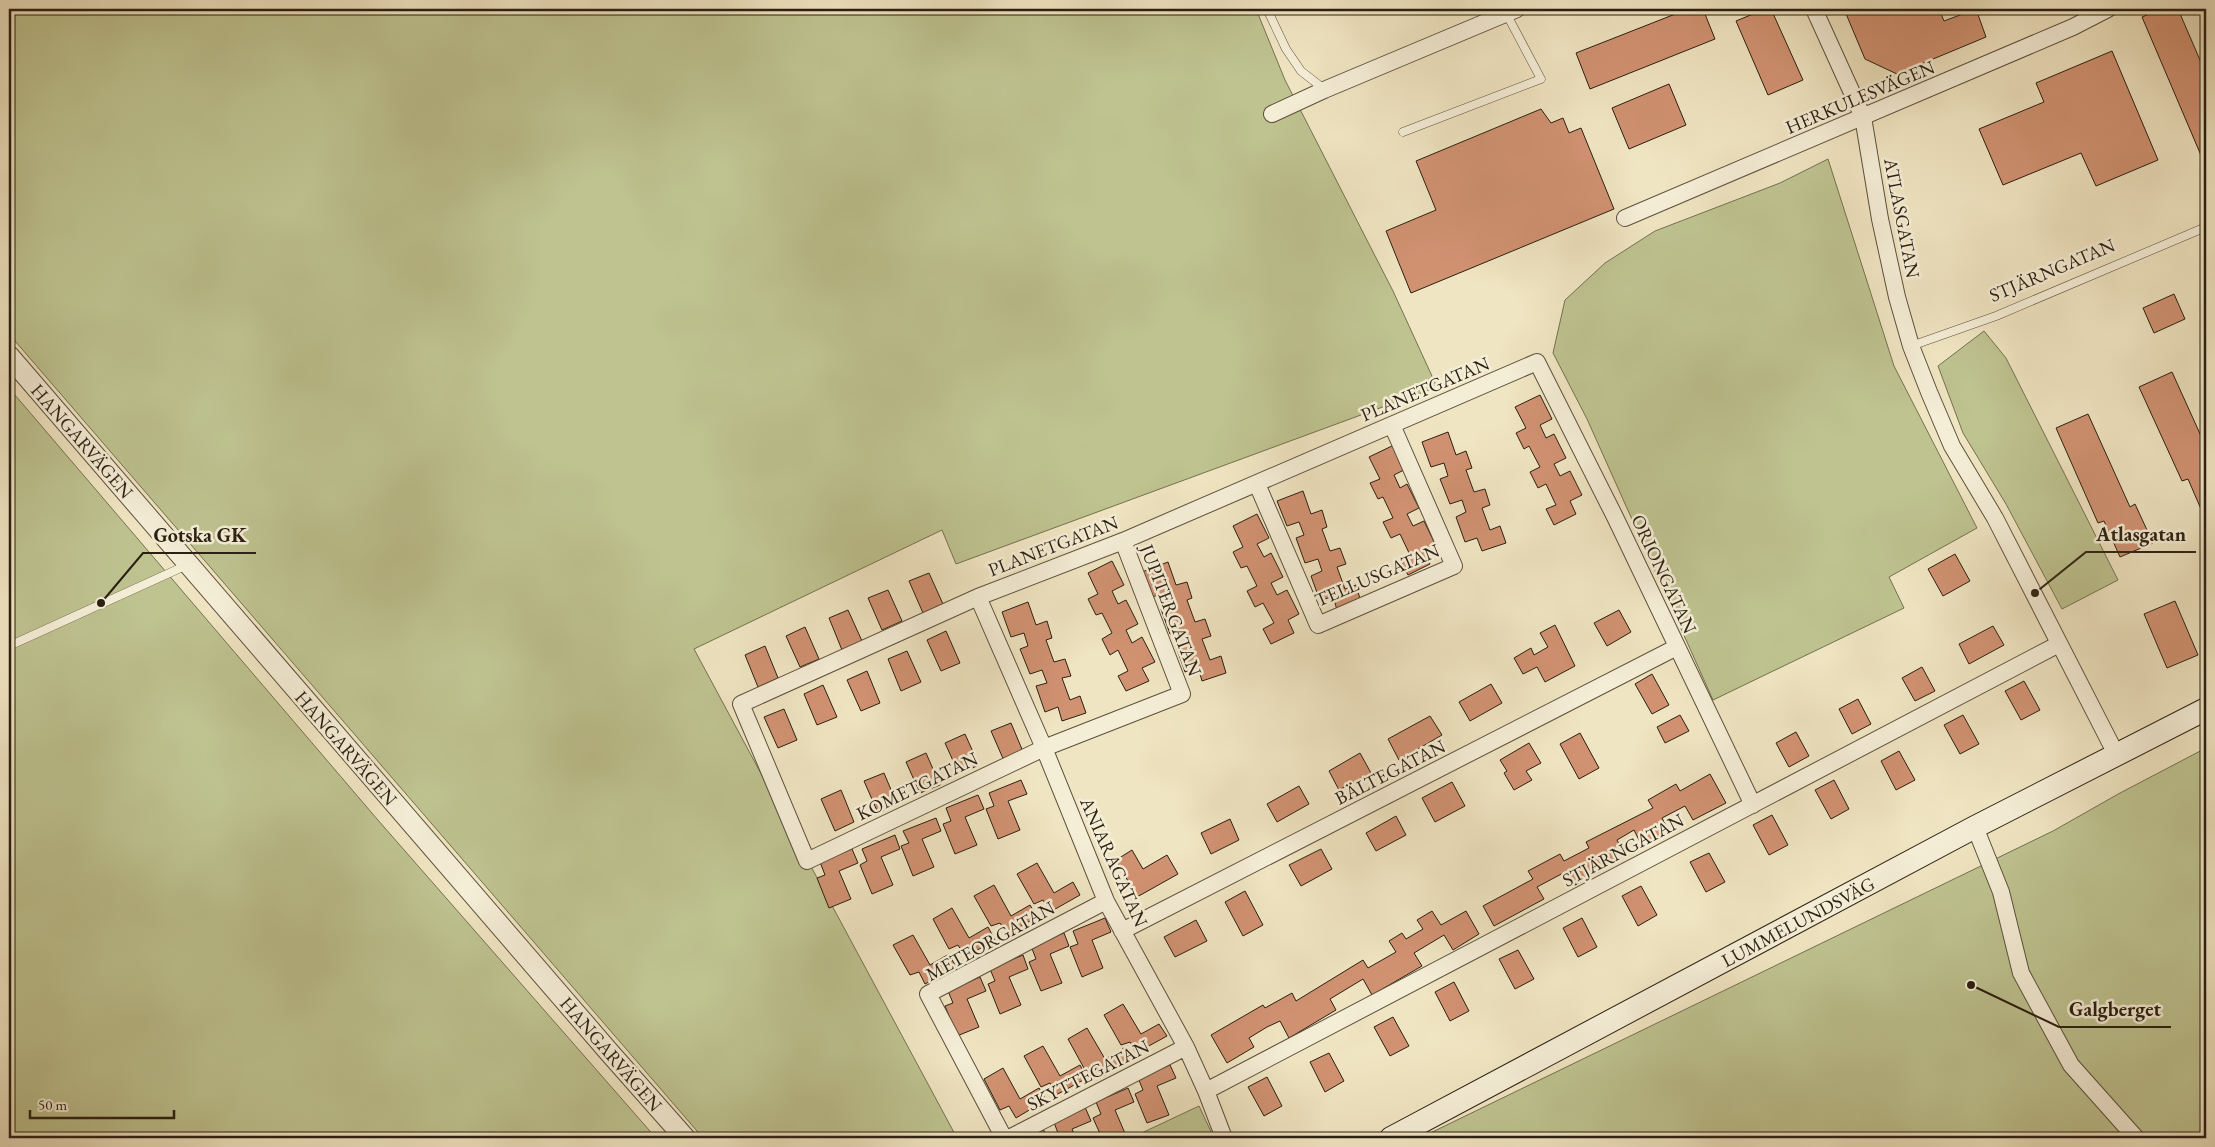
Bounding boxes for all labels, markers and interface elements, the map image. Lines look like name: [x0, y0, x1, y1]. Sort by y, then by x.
street label: HERKULESVÄGEN: [1782, 54, 1938, 140]
street label: ATLASGATAN: [1878, 155, 1926, 280]
street label: STJÄRNGATAN: [1985, 232, 2119, 308]
street label: PLANETGATAN: [1357, 351, 1493, 427]
street label: HANGARVÄGEN: [25, 378, 139, 504]
street label: PLANETGATAN: [984, 510, 1122, 582]
street label: ORIONGATAN: [1626, 510, 1702, 638]
callout: Atlasgatan: [2086, 517, 2196, 552]
callout: Gotska GK: [143, 518, 256, 553]
text: Atlasgatan: [2095, 521, 2186, 547]
text: Gotska GK: [153, 522, 247, 548]
street label: TELLUSGATAN: [1311, 538, 1443, 612]
street label: JUPITERGATAN: [1134, 539, 1208, 679]
street label: HANGARVÄGEN: [289, 685, 403, 811]
street label: BÄLTEGATAN: [1330, 733, 1450, 811]
street label: KOMETGATAN: [852, 746, 982, 826]
street label: ANIARAGATAN: [1074, 792, 1154, 931]
street label: STJÄRNGATAN: [1558, 807, 1688, 893]
street label: LUMMELUNDSVÄG: [1717, 871, 1879, 973]
street label: METEORGATAN: [921, 895, 1059, 987]
street label: HANGARVÄGEN: [554, 991, 668, 1117]
callout: Galgberget: [2059, 992, 2171, 1027]
text: Galgberget: [2069, 996, 2161, 1022]
street label: SKYTTEGATAN: [1023, 1033, 1153, 1117]
scale bar: [30, 1087, 174, 1119]
text: 50 m: [38, 1095, 67, 1114]

